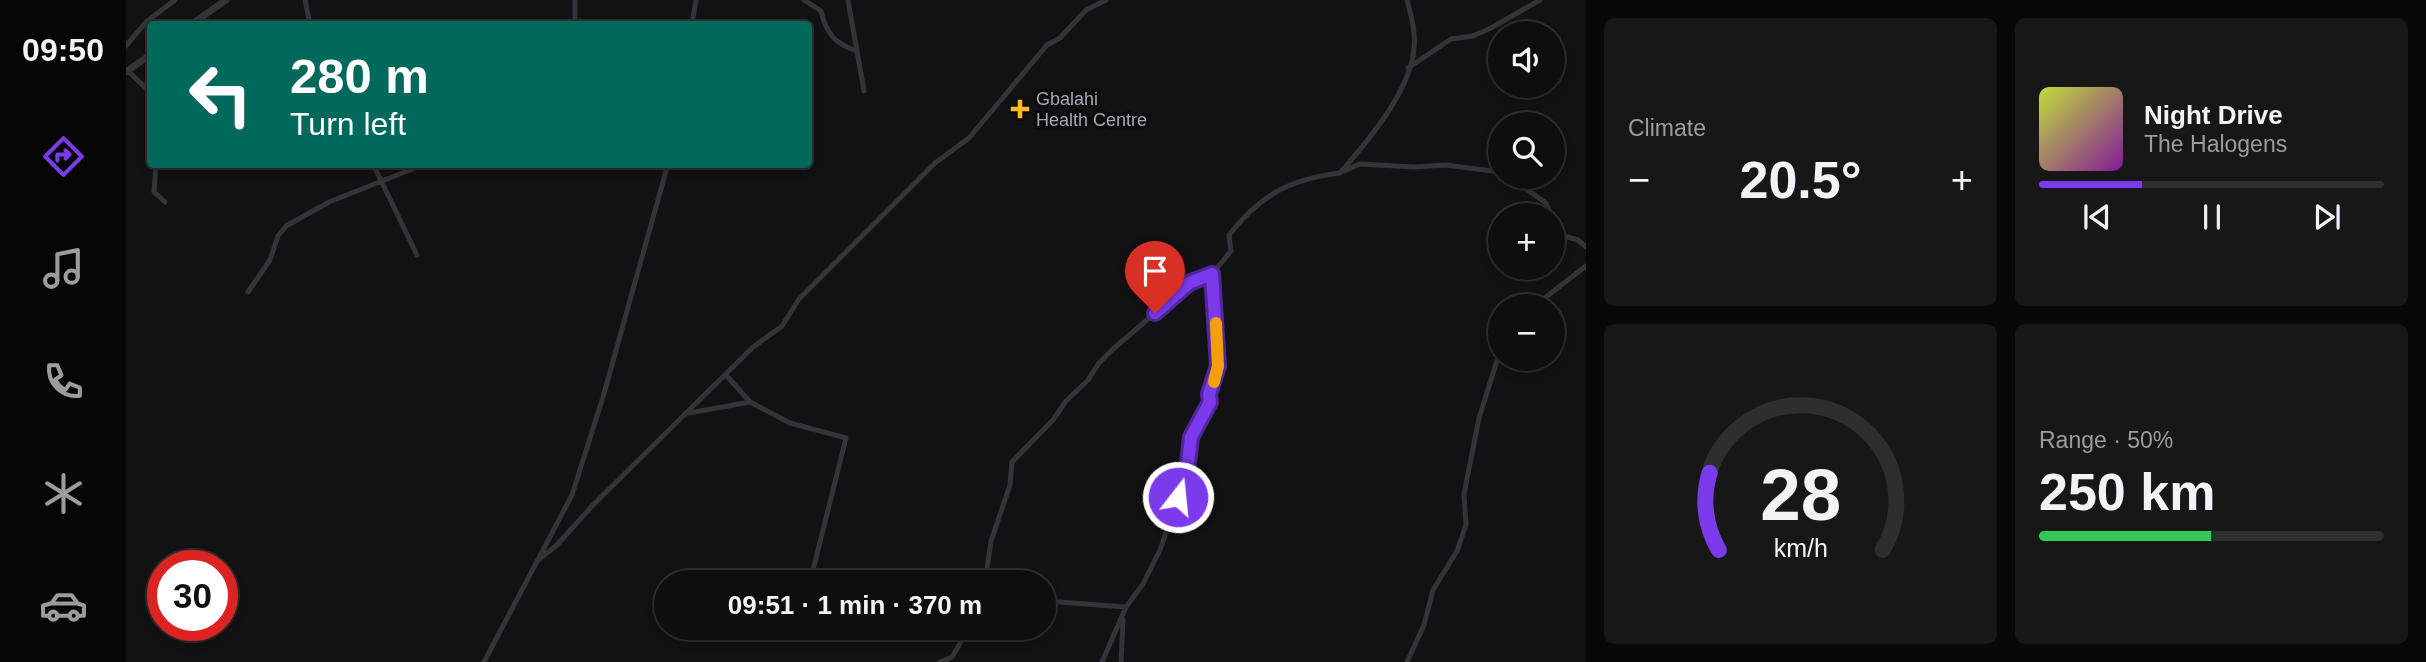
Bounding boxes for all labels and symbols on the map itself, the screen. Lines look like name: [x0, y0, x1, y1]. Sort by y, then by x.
place label: Gbalahi Health Centre: [1036, 89, 1147, 130]
marker: Gbalahi Health Centre: [1010, 99, 1030, 119]
pin: [1125, 241, 1185, 313]
position arrow: [1141, 460, 1215, 534]
speed limit sign: 30: [147, 550, 238, 641]

